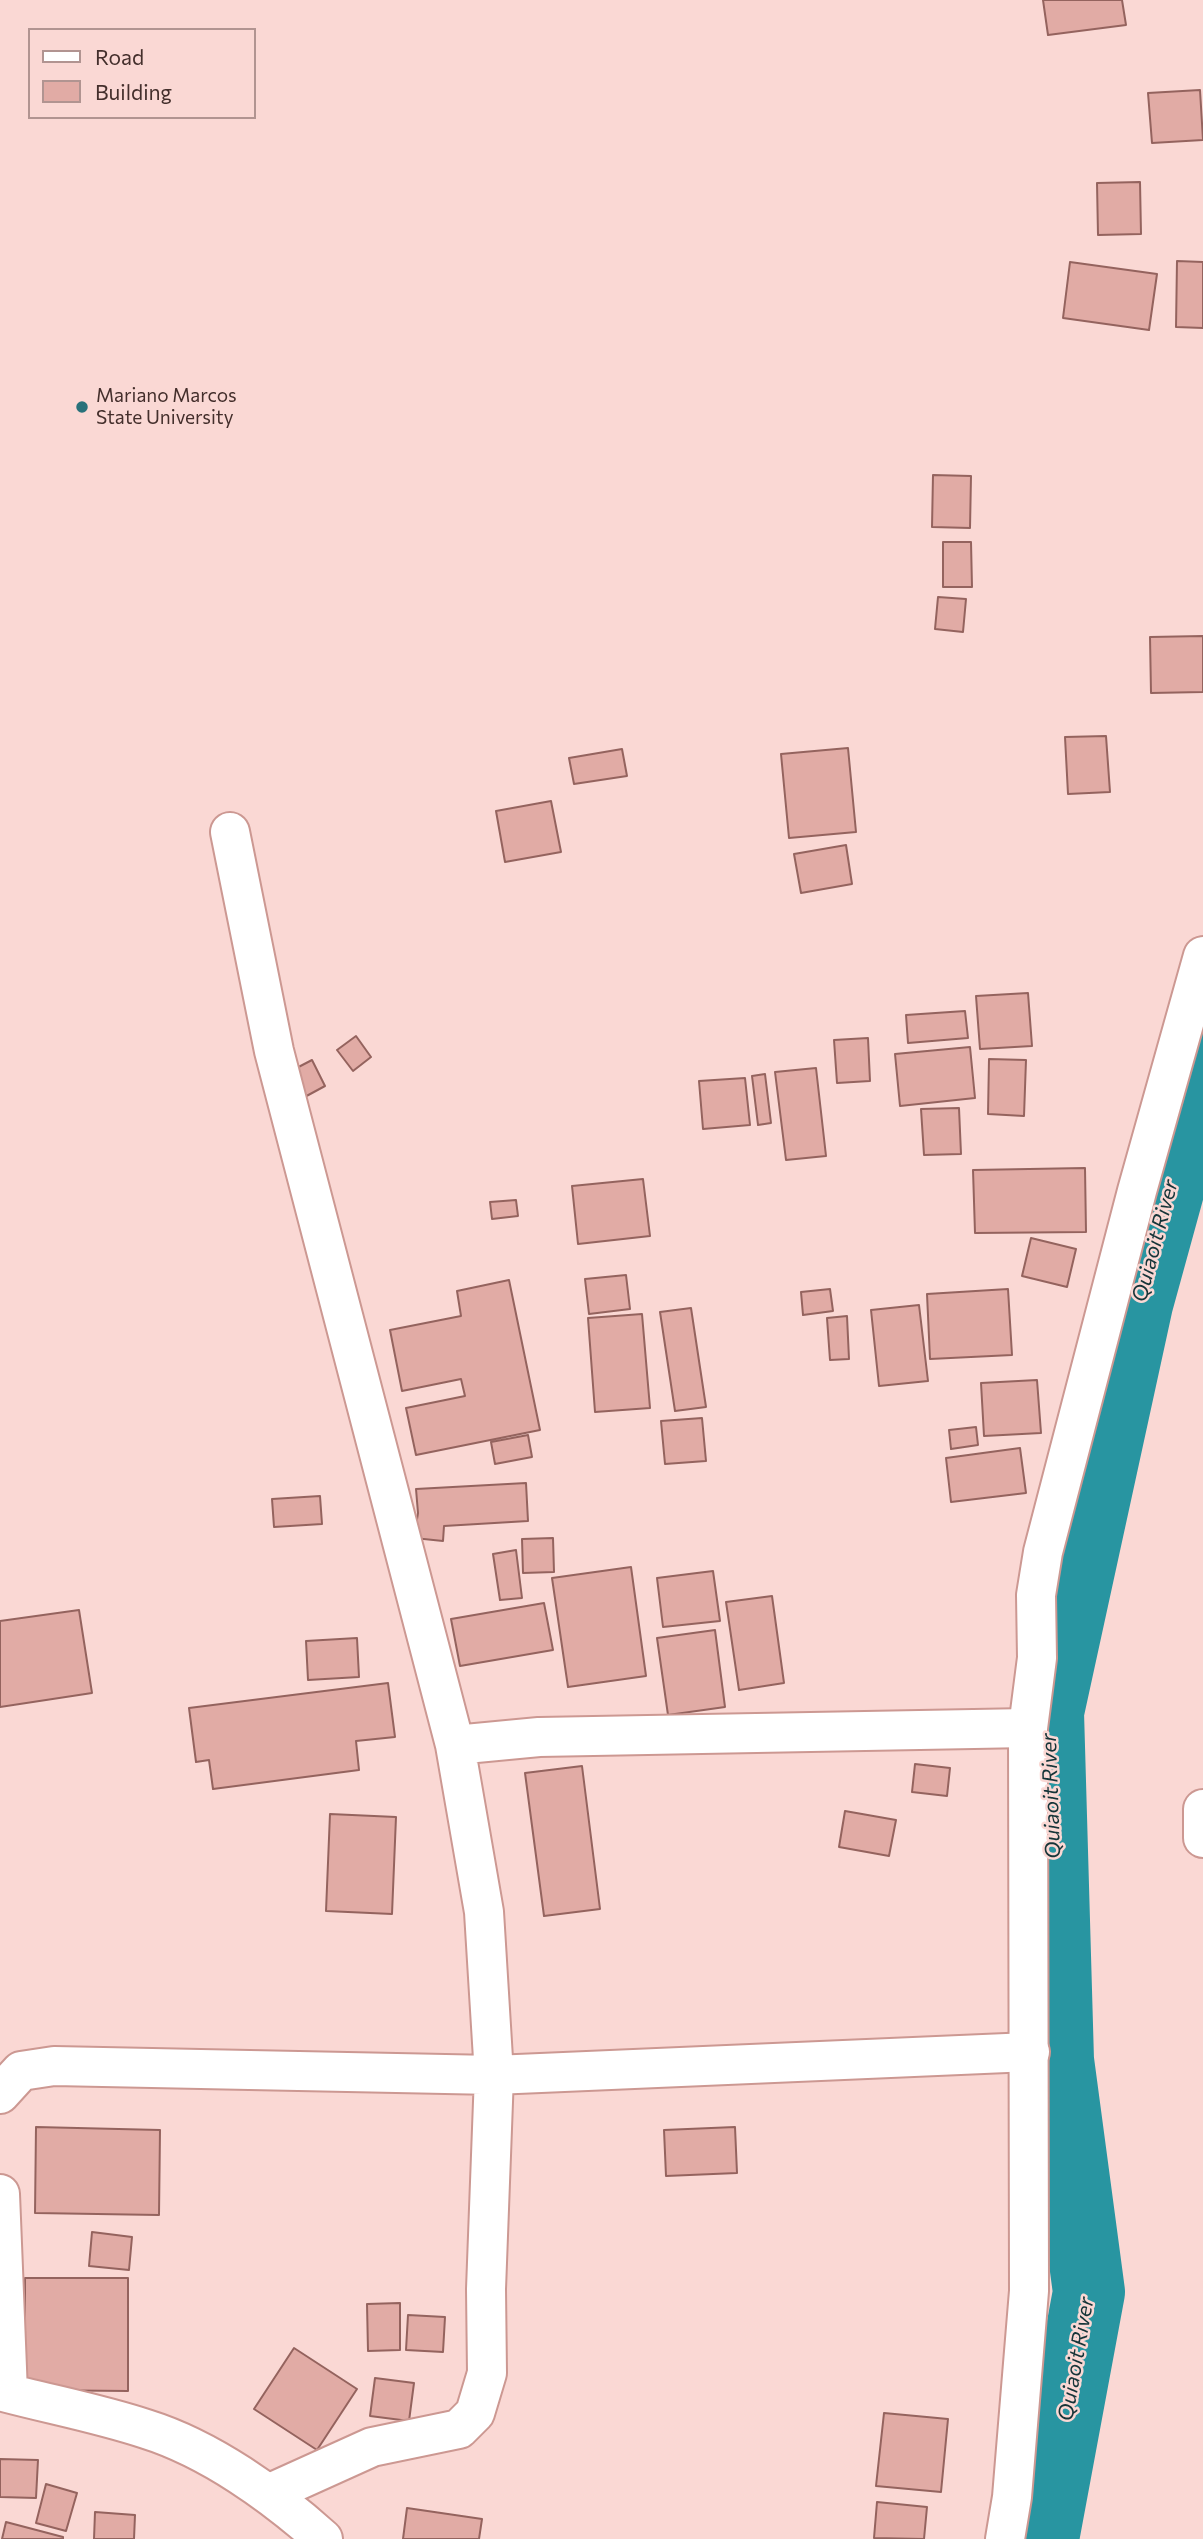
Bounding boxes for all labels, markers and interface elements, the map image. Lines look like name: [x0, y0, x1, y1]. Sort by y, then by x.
legend: [28, 28, 256, 119]
text: Road: [95, 44, 144, 69]
text: Building: [95, 79, 172, 104]
place label: Mariano Marcos State University: [96, 385, 237, 429]
marker: Mariano Marcos State University: [74, 399, 90, 415]
water label: Quiaoit River: [1127, 1177, 1183, 1305]
water label: Quiaoit River: [1036, 1733, 1066, 1859]
water label: Quiaoit River: [1053, 2295, 1099, 2423]

